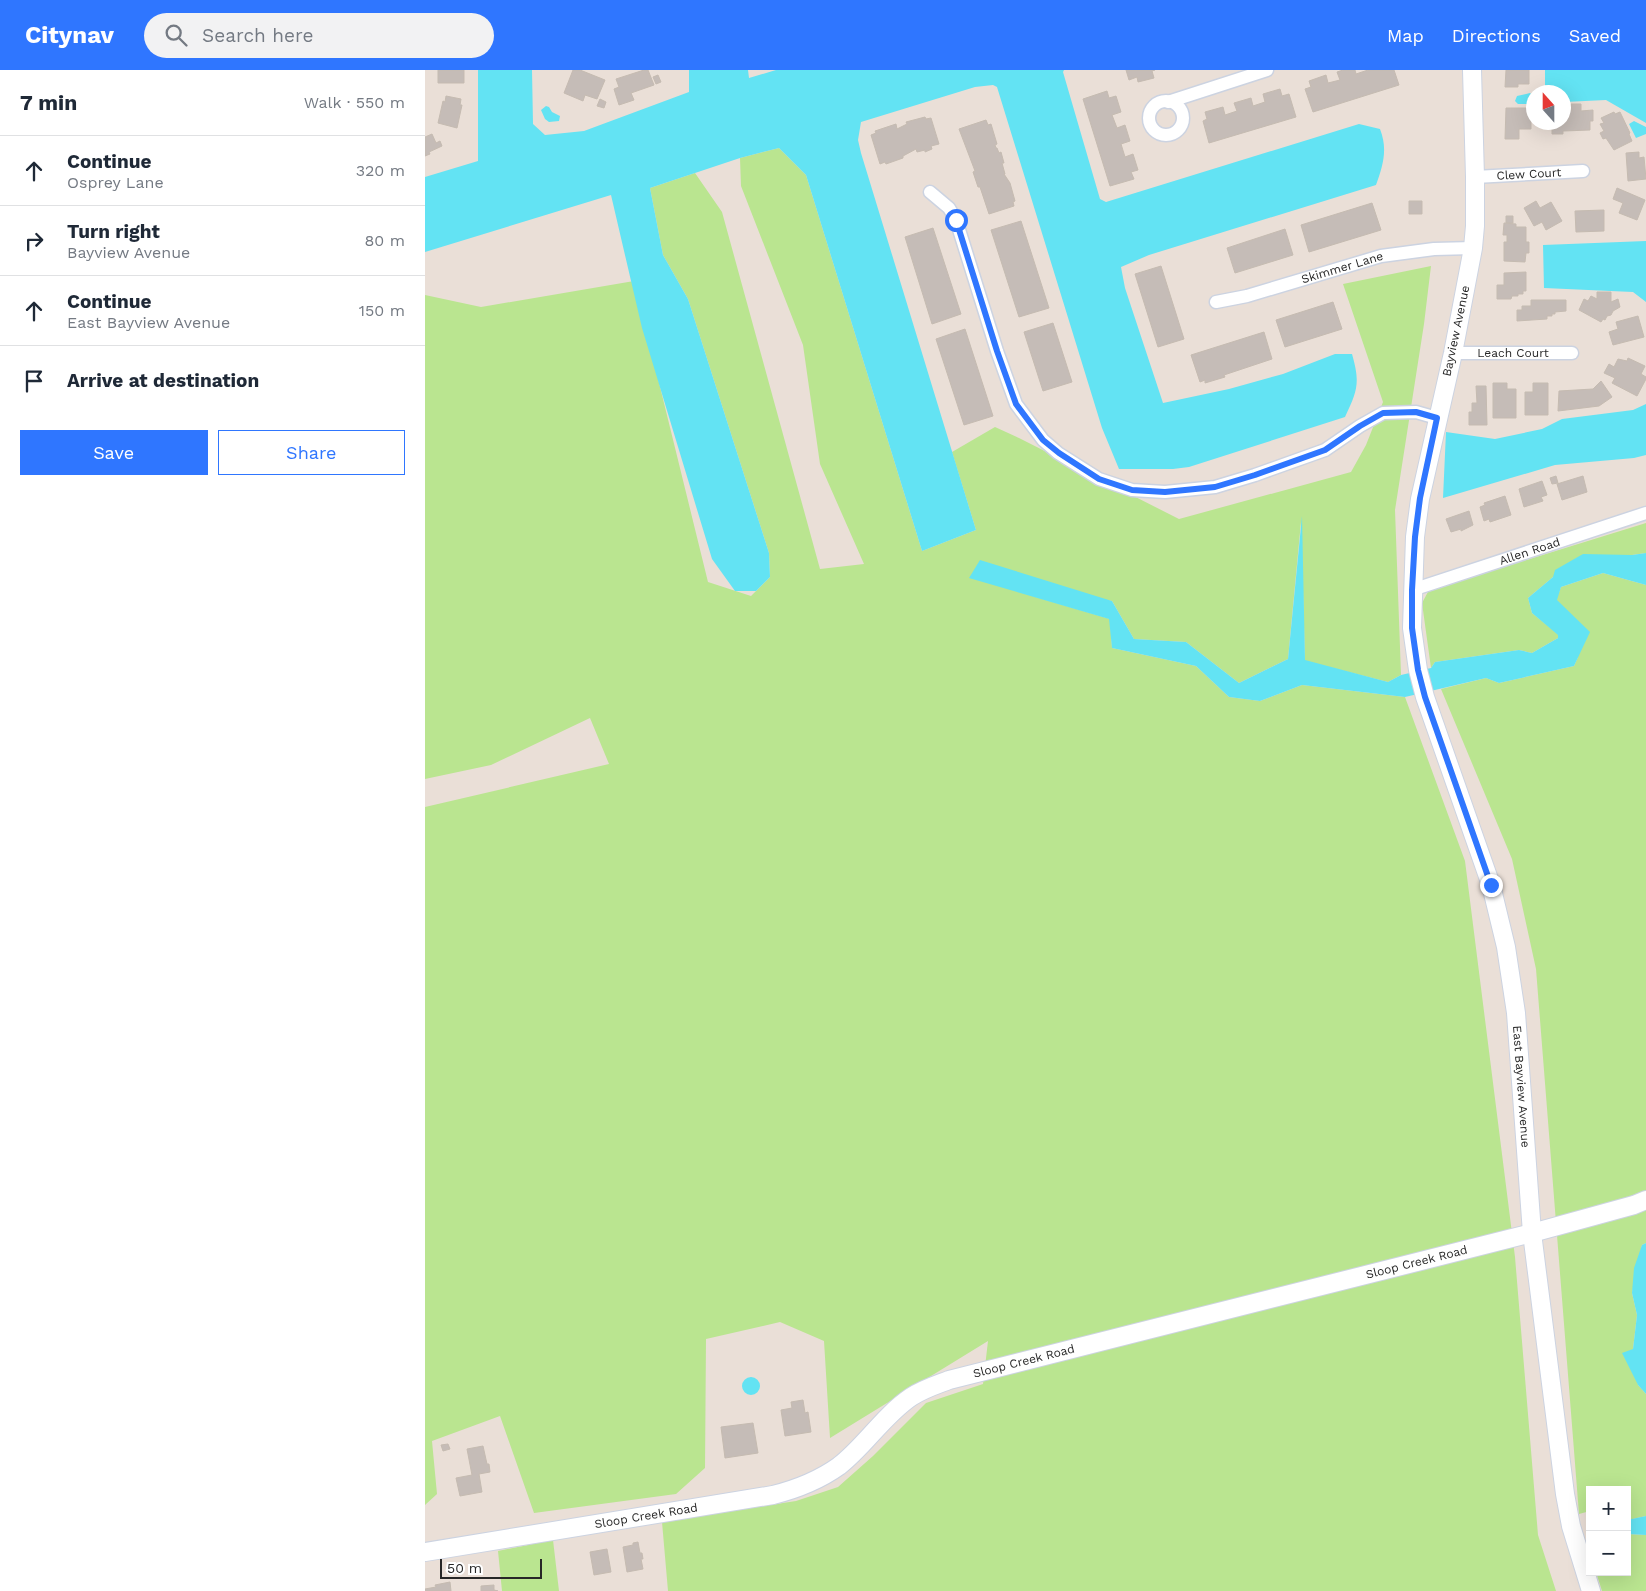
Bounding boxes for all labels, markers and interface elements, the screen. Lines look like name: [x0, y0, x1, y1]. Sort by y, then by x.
search box: [144, 13, 494, 58]
text: Citynav: [25, 21, 114, 49]
icon: search: [162, 21, 190, 49]
text: Search here: [202, 24, 313, 47]
text: Map: [1387, 25, 1424, 46]
text: Directions: [1452, 25, 1541, 46]
text: Saved: [1569, 25, 1621, 46]
north arrow: [1526, 85, 1571, 130]
text: 7 min: [20, 90, 77, 115]
text: Walk · 550 m: [304, 93, 405, 112]
text: Continue: [67, 150, 151, 173]
icon: ahead: [20, 157, 48, 185]
text: 320 m: [356, 161, 405, 180]
street label: Clew Court: [1496, 165, 1562, 183]
text: Osprey Lane: [67, 173, 164, 192]
route start: [945, 209, 968, 232]
text: Turn right: [67, 220, 160, 243]
icon: right: [20, 227, 48, 255]
text: 80 m: [364, 231, 405, 250]
text: Bayview Avenue: [67, 243, 190, 262]
street label: Skimmer Lane: [1300, 249, 1385, 286]
street label: Bayview Avenue: [1440, 284, 1472, 378]
text: Continue: [67, 290, 151, 313]
icon: ahead: [20, 297, 48, 325]
text: 150 m: [359, 301, 405, 320]
text: East Bayview Avenue: [67, 313, 230, 332]
street label: Leach Court: [1477, 346, 1549, 360]
icon: arrive: [20, 367, 48, 395]
text: Arrive at destination: [67, 369, 259, 392]
button: Save: [20, 430, 208, 475]
button: Share: [218, 430, 405, 475]
street label: Allen Road: [1498, 535, 1562, 568]
route end: [1480, 874, 1503, 897]
street label: East Bayview Avenue: [1510, 1025, 1533, 1148]
street label: Sloop Creek Road: [1364, 1243, 1469, 1282]
street label: Sloop Creek Road: [972, 1342, 1076, 1381]
map controls: [1586, 1486, 1631, 1576]
button: +: [1586, 1486, 1631, 1531]
street label: Sloop Creek Road: [594, 1500, 699, 1531]
button: −: [1586, 1531, 1631, 1576]
scale bar: [440, 1556, 543, 1579]
text: 50 m: [447, 1560, 482, 1576]

